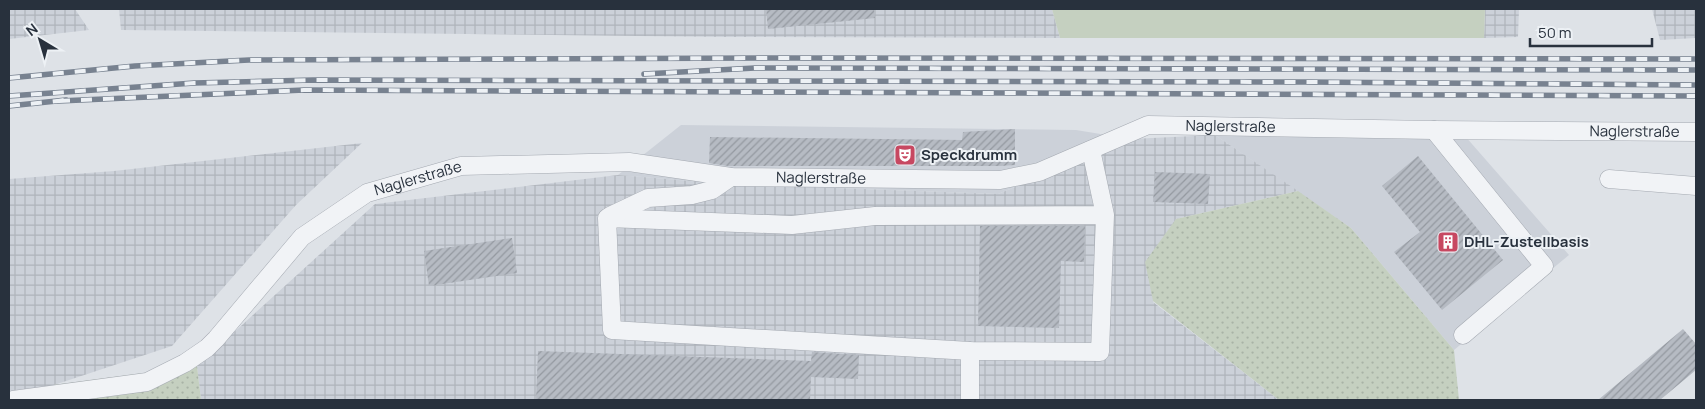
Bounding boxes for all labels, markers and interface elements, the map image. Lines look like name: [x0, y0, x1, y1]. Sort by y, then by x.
north arrow: [15, 15, 65, 65]
scale bar: [1530, 15, 1652, 47]
text: N: [22, 19, 42, 40]
text: 50 m: [1538, 22, 1572, 43]
street label: Naglerstraße: [1185, 115, 1276, 137]
street label: Naglerstraße: [1589, 120, 1680, 142]
theatre icon: Speckdrumm: [893, 143, 917, 167]
place label: Speckdrumm: [921, 144, 1017, 165]
street label: Naglerstraße: [372, 155, 464, 200]
street label: Naglerstraße: [776, 167, 866, 189]
building icon: DHL-Zustellbasis: [1436, 230, 1460, 254]
place label: DHL-Zustellbasis: [1464, 231, 1589, 252]

